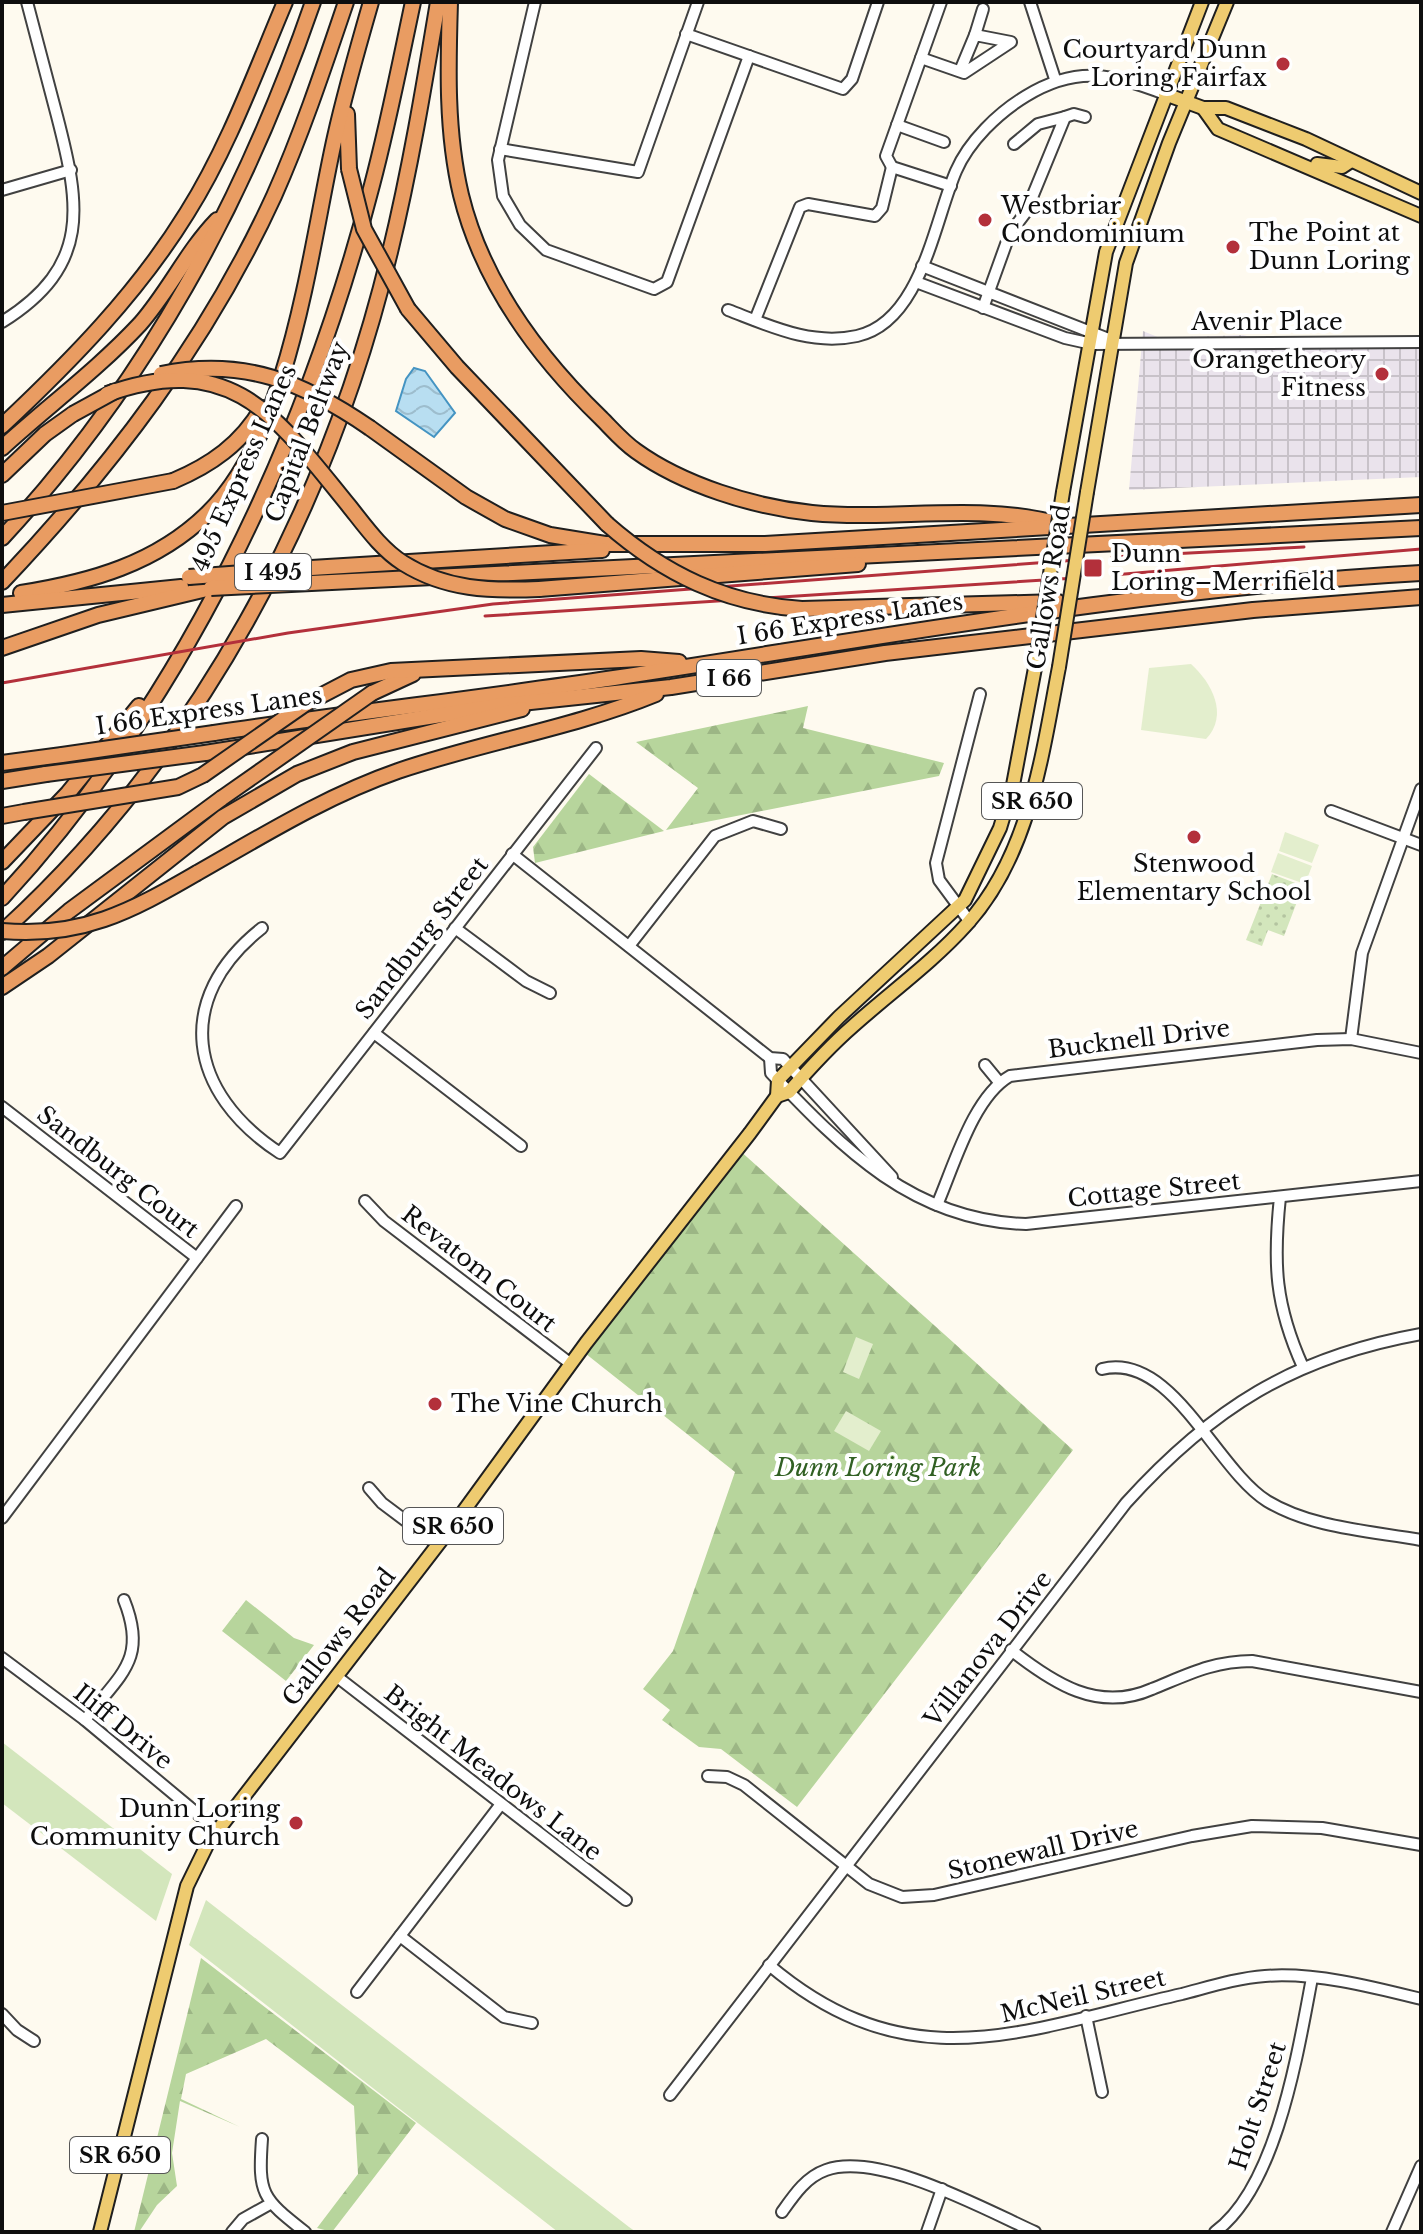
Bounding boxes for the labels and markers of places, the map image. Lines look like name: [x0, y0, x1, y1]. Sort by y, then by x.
place label: Courtyard Dunn Loring Fairfax: [1062, 35, 1267, 92]
marker: Courtyard Dunn Loring Fairfax: [1274, 55, 1292, 73]
place label: Westbriar Condominium: [1000, 191, 1185, 248]
marker: Westbriar Condominium: [976, 211, 994, 229]
place label: The Point at Dunn Loring: [1249, 218, 1411, 275]
marker: The Point at Dunn Loring: [1224, 238, 1242, 256]
place label: Orangetheory Fitness: [1192, 345, 1367, 402]
marker: Orangetheory Fitness: [1373, 365, 1391, 383]
place label: Dunn Loring–Merrifield: [1111, 539, 1336, 596]
marker: Dunn Loring–Merrifield: [1082, 557, 1104, 579]
marker: Stenwood Elementary School: [1185, 828, 1203, 846]
place label: Stenwood Elementary School: [1077, 849, 1311, 906]
place label: The Vine Church: [451, 1389, 663, 1418]
marker: The Vine Church: [426, 1395, 444, 1413]
place label: Dunn Loring Community Church: [30, 1794, 281, 1851]
marker: Dunn Loring Community Church: [287, 1814, 305, 1832]

